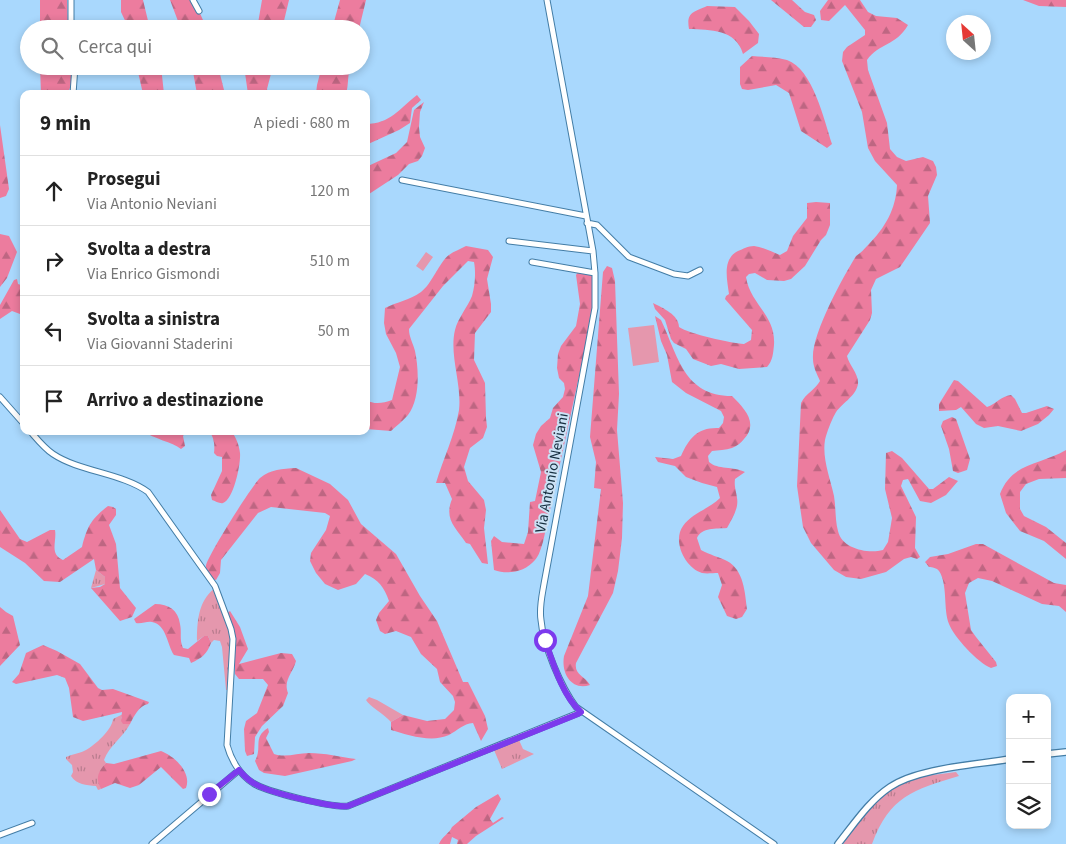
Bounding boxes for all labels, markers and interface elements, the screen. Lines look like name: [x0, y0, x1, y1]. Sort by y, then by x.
north arrow: [946, 15, 991, 60]
search box: [20, 20, 370, 75]
icon: search: [38, 34, 66, 62]
text: Cerca qui: [78, 34, 152, 61]
text: 9 min: [40, 108, 91, 138]
text: A piedi · 680 m: [254, 112, 350, 134]
text: Prosegui: [87, 166, 160, 193]
icon: ahead: [40, 177, 68, 205]
text: 120 m: [310, 180, 350, 202]
text: Via Antonio Neviani: [87, 193, 217, 215]
text: Svolta a destra: [87, 236, 211, 263]
icon: right: [40, 247, 68, 275]
text: 510 m: [310, 250, 350, 272]
text: Via Enrico Gismondi: [87, 263, 220, 285]
text: Svolta a sinistra: [87, 306, 220, 333]
icon: left: [40, 317, 68, 345]
text: 50 m: [318, 320, 350, 342]
text: Via Giovanni Staderini: [87, 333, 233, 355]
icon: arrive: [40, 387, 68, 415]
text: Arrivo a destinazione: [87, 387, 264, 414]
street label: Via Antonio Neviani: [530, 411, 574, 535]
route start: [534, 629, 557, 652]
map controls: [1006, 694, 1051, 829]
button: +: [1006, 694, 1051, 739]
button: −: [1006, 739, 1051, 784]
route end: [198, 783, 221, 806]
button: layers: [1006, 784, 1051, 829]

